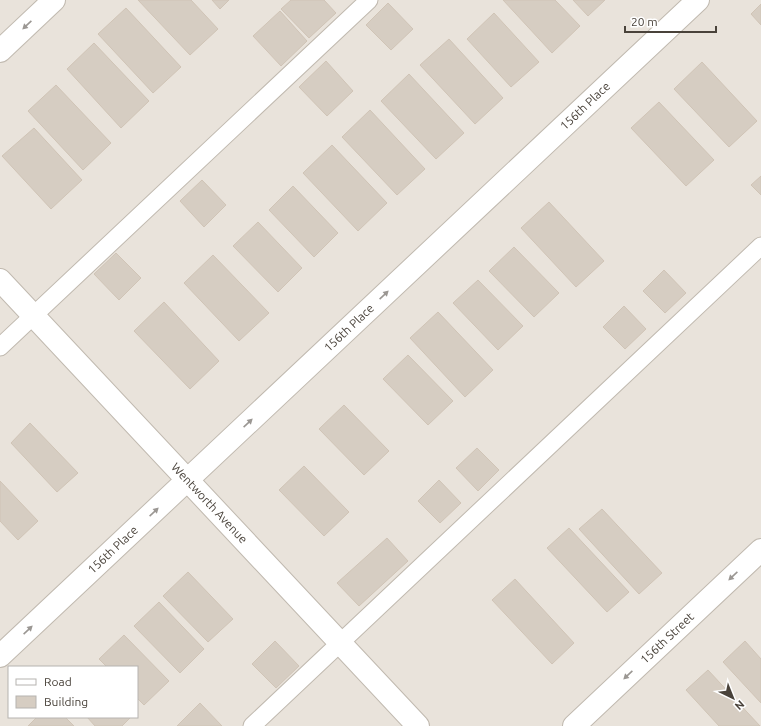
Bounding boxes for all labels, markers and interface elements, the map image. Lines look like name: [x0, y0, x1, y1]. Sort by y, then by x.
scale bar: [625, 8, 716, 34]
text: 20 m: [631, 15, 658, 28]
one-way arrow: [22, 20, 32, 30]
street label: 156th Place: [557, 79, 612, 132]
one-way arrow: [379, 291, 389, 300]
street label: 156th Place: [321, 301, 376, 354]
one-way arrow: [243, 418, 253, 428]
street label: Wentworth Avenue: [169, 460, 250, 546]
one-way arrow: [149, 507, 159, 517]
street label: 156th Place: [85, 523, 140, 576]
one-way arrow: [728, 572, 738, 581]
street label: 156th Street: [638, 610, 696, 666]
one-way arrow: [24, 626, 33, 635]
legend: [8, 666, 138, 718]
one-way arrow: [623, 670, 633, 680]
text: Road: [44, 675, 72, 688]
north arrow: [713, 678, 753, 718]
text: Building: [44, 695, 88, 708]
text: N: [733, 698, 747, 713]

